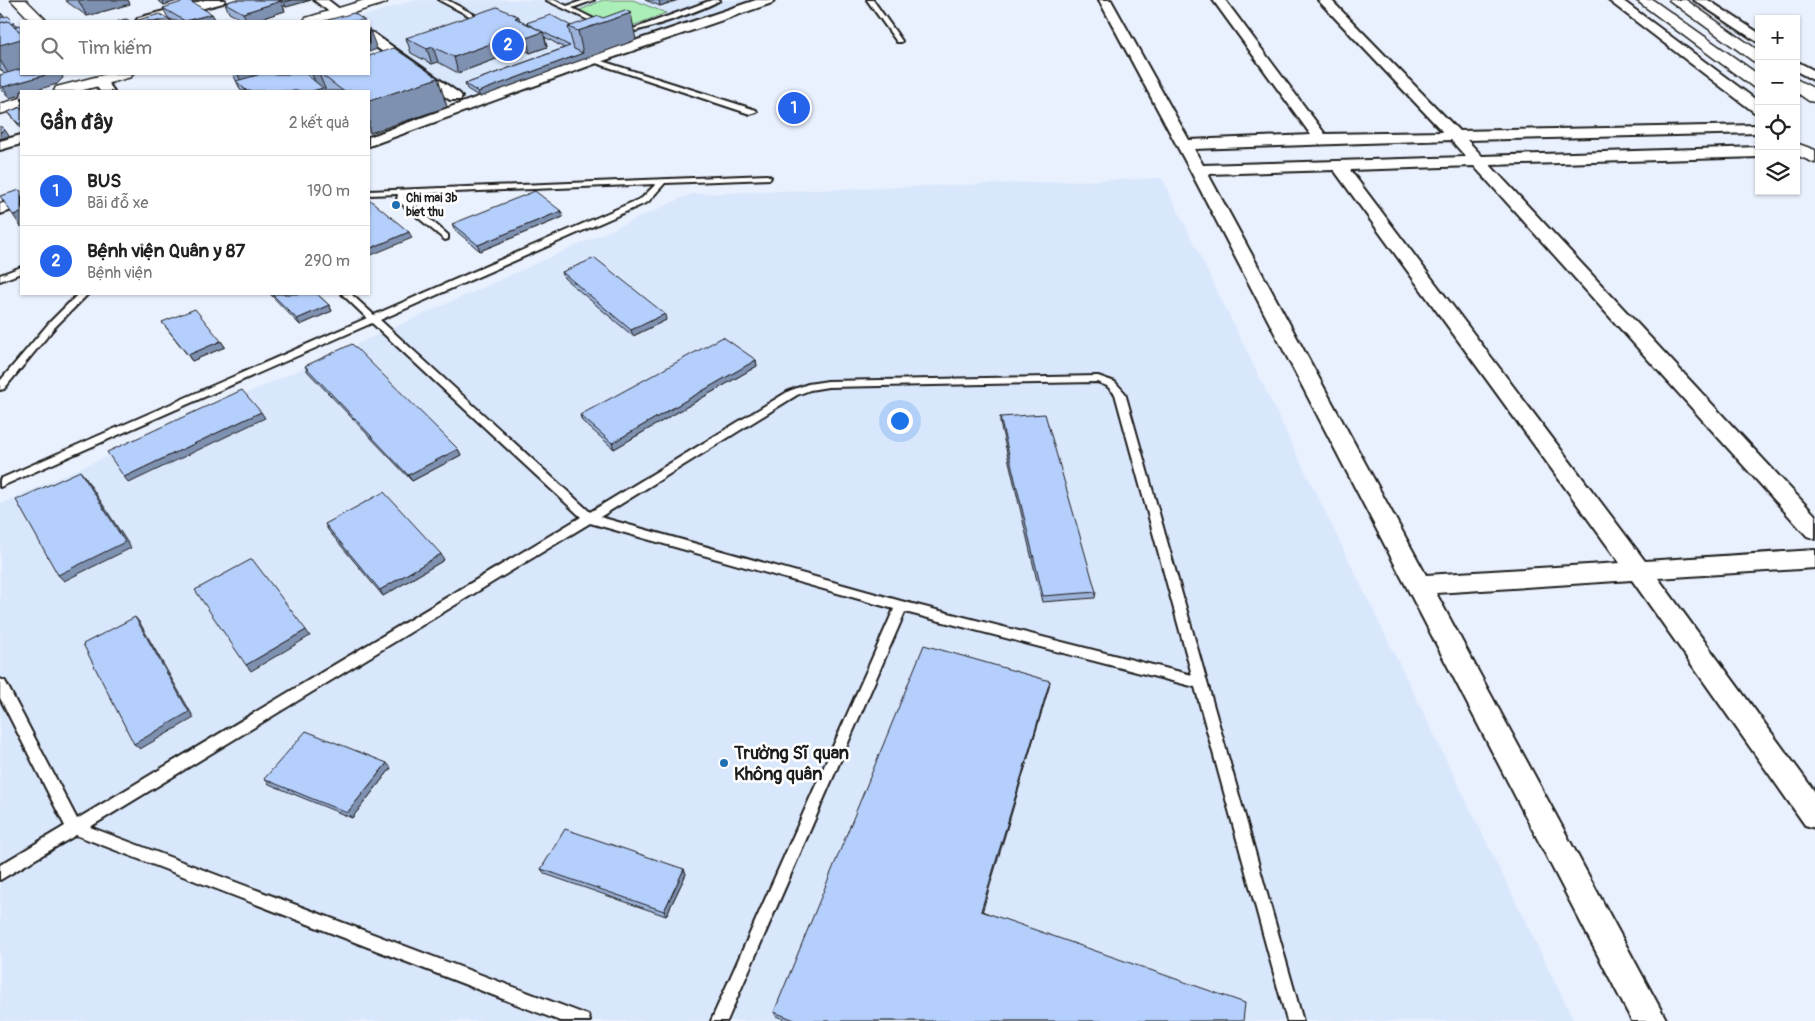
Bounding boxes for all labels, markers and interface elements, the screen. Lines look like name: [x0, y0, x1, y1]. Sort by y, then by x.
map controls: [1755, 15, 1800, 195]
button: +: [1755, 15, 1800, 60]
search box: [20, 20, 370, 75]
pin: 2: [492, 26, 524, 64]
icon: search: [38, 34, 66, 62]
text: Tìm kiếm: [78, 36, 152, 60]
button: −: [1755, 60, 1800, 105]
pin: 1: [778, 89, 810, 127]
button: locate: [1755, 105, 1800, 150]
text: Gần đây: [40, 109, 113, 136]
text: 2 kết quả: [289, 113, 350, 133]
button: layers: [1755, 150, 1800, 195]
text: BUS: [87, 169, 121, 193]
text: 1: [53, 181, 59, 201]
text: 190 m: [307, 181, 350, 201]
place label: Chi mai 3b biet thu: [406, 191, 458, 220]
text: Bãi đỗ xe: [87, 193, 148, 213]
marker: Chi mai 3b biet thu: [390, 199, 402, 211]
text: Bệnh viện Quân y 87: [87, 239, 245, 263]
text: 2: [52, 251, 60, 271]
text: 290 m: [304, 251, 350, 271]
text: Bệnh viện: [87, 263, 152, 283]
your location: [887, 408, 913, 434]
place label: Trường Sĩ quan Không quân: [733, 742, 849, 786]
marker: Trường Sĩ quan Không quân: [718, 757, 730, 769]

